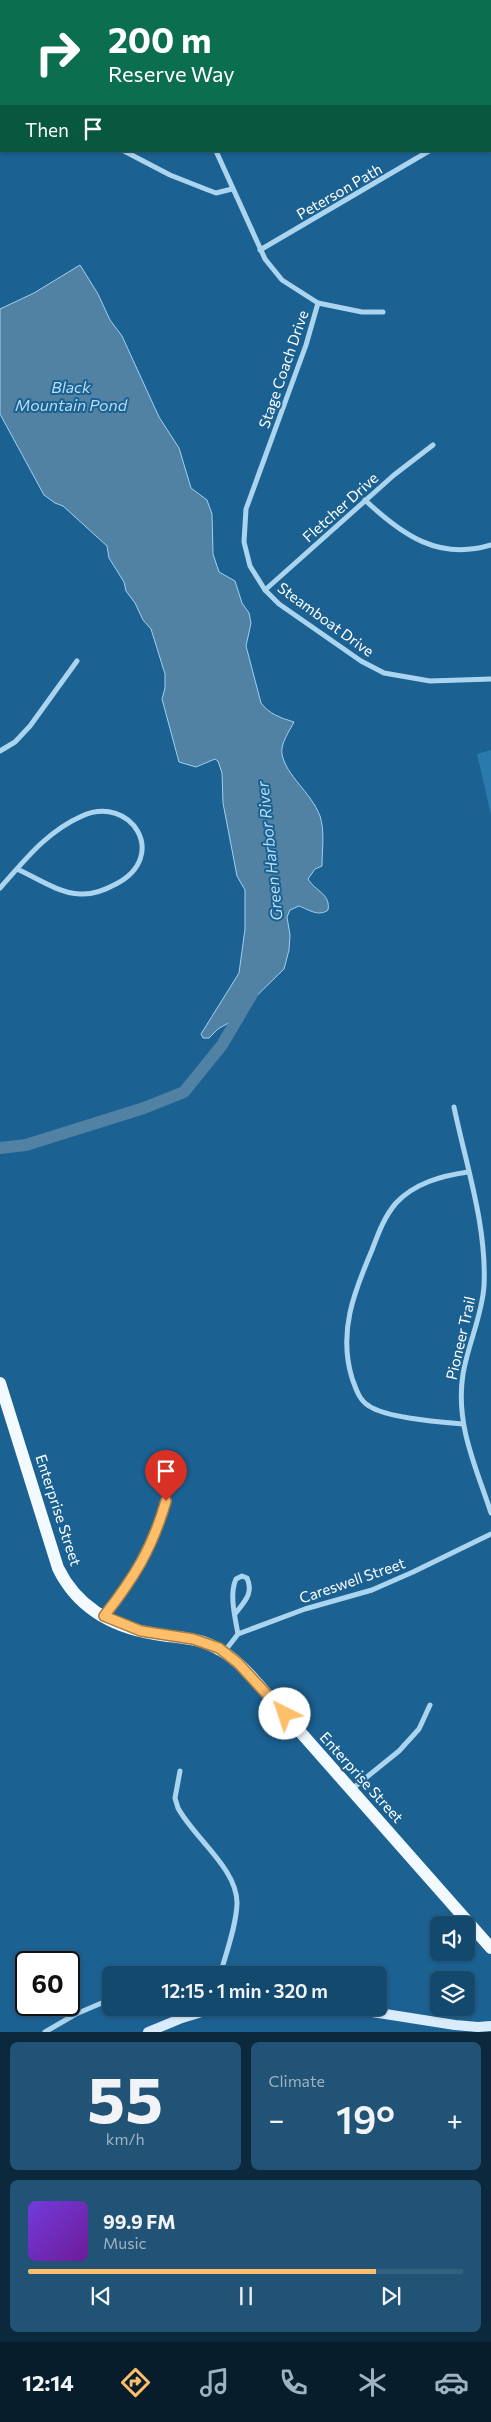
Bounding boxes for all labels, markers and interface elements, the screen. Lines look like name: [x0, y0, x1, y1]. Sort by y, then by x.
text: 200 m: [108, 17, 211, 60]
icon: right: [25, 20, 90, 85]
text: Reserve Way: [108, 60, 235, 87]
icon: arrive: [79, 115, 107, 143]
text: Then: [25, 118, 69, 141]
street label: Peterson Path: [293, 159, 385, 223]
street label: Stage Coach Drive: [254, 308, 312, 430]
water label: Black Mountain Pond: [15, 377, 128, 414]
street label: Fletcher Drive: [299, 468, 381, 546]
street label: Steamboat Drive: [274, 578, 378, 660]
water label: Green Harbor River: [252, 780, 286, 922]
street label: Pioneer Trail: [442, 1294, 478, 1382]
pin: [145, 1450, 187, 1501]
street label: Enterprise Street: [32, 1452, 86, 1568]
icon: arrive: [152, 1457, 180, 1485]
street label: Careswell Street: [297, 1553, 407, 1607]
position arrow: [258, 1687, 310, 1739]
street label: Enterprise Street: [316, 1728, 408, 1826]
map controls: [430, 1916, 475, 2016]
button: sound: [430, 1916, 475, 1961]
speed limit sign: 60: [15, 1951, 80, 2016]
button: layers: [430, 1971, 475, 2016]
text: 12:15 · 1 min · 320 m: [161, 1979, 328, 2002]
text: 55: [87, 2057, 163, 2136]
text: Climate: [269, 2071, 325, 2090]
text: 19°: [336, 2095, 395, 2142]
text: −: [269, 2102, 284, 2136]
text: +: [447, 2102, 463, 2136]
text: km/h: [106, 2129, 145, 2148]
text: 99.9 FM: [103, 2210, 176, 2233]
text: Music: [103, 2233, 147, 2252]
icon: previous: [87, 2282, 115, 2310]
icon: pause: [232, 2282, 260, 2310]
icon: next: [377, 2282, 405, 2310]
icon: directions: [118, 2365, 153, 2400]
icon: music: [197, 2365, 232, 2400]
icon: phone: [276, 2365, 311, 2400]
icon: climate: [355, 2365, 390, 2400]
icon: car: [434, 2365, 469, 2400]
text: 12:14: [22, 2369, 74, 2396]

